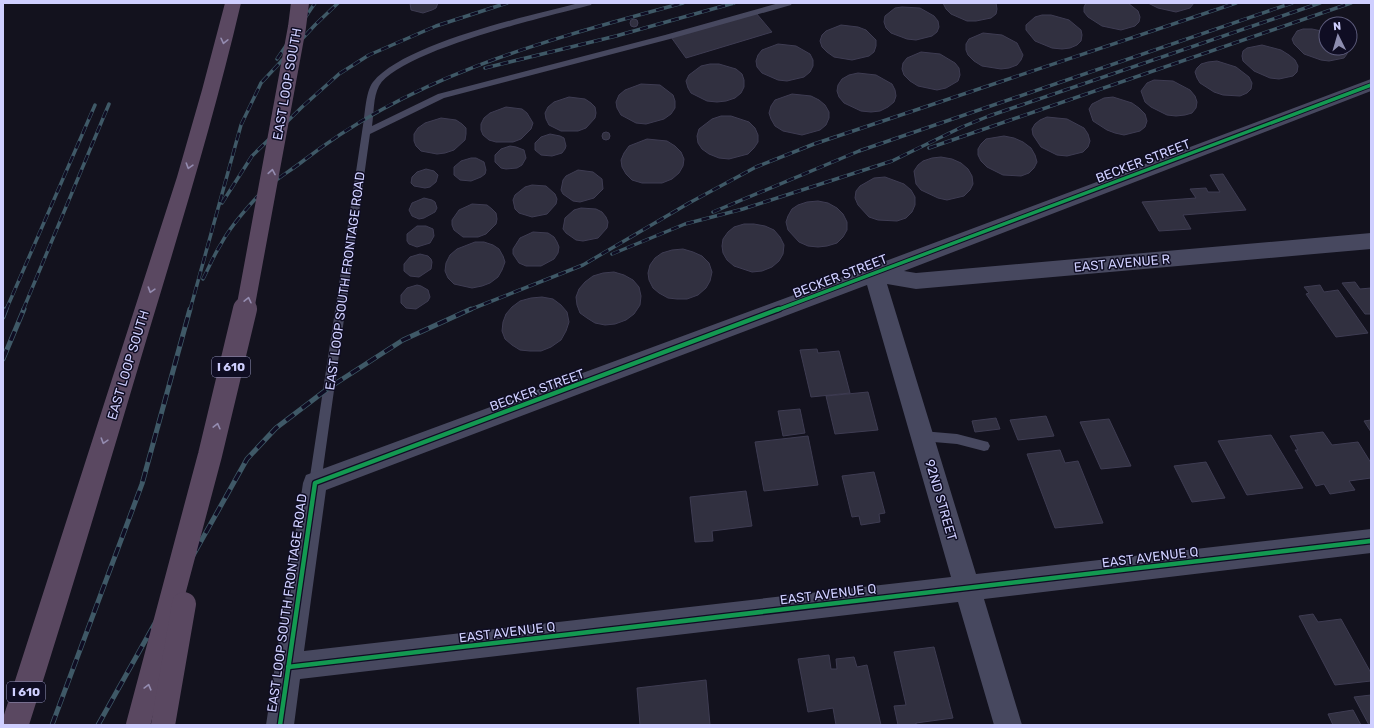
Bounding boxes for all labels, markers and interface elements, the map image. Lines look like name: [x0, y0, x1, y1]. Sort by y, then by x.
north arrow: [1318, 16, 1358, 56]
text: N: [1333, 20, 1342, 33]
street label: EAST LOOP SOUTH: [270, 27, 304, 141]
one-way arrow: [221, 38, 229, 44]
street label: BECKER STREET: [1094, 136, 1193, 186]
one-way arrow: [185, 162, 194, 169]
one-way arrow: [267, 169, 275, 175]
street label: EAST LOOP SOUTH FRONTAGE ROAD: [322, 171, 368, 391]
street label: BECKER STREET: [791, 251, 890, 301]
street label: EAST AVENUE R: [1073, 251, 1171, 275]
one-way arrow: [147, 287, 156, 294]
one-way arrow: [243, 297, 251, 303]
street label: EAST LOOP SOUTH: [104, 308, 152, 422]
road number: I 610: [212, 357, 250, 377]
street label: BECKER STREET: [488, 366, 587, 414]
one-way arrow: [212, 423, 221, 430]
one-way arrow: [100, 438, 109, 445]
street label: 92ND STREET: [922, 458, 960, 543]
street label: EAST LOOP SOUTH FRONTAGE ROAD: [264, 493, 310, 713]
street label: EAST AVENUE Q: [1101, 544, 1199, 570]
street label: EAST AVENUE Q: [779, 581, 877, 607]
street label: EAST AVENUE Q: [458, 619, 556, 645]
road number: I 610: [7, 682, 45, 702]
one-way arrow: [144, 684, 152, 691]

